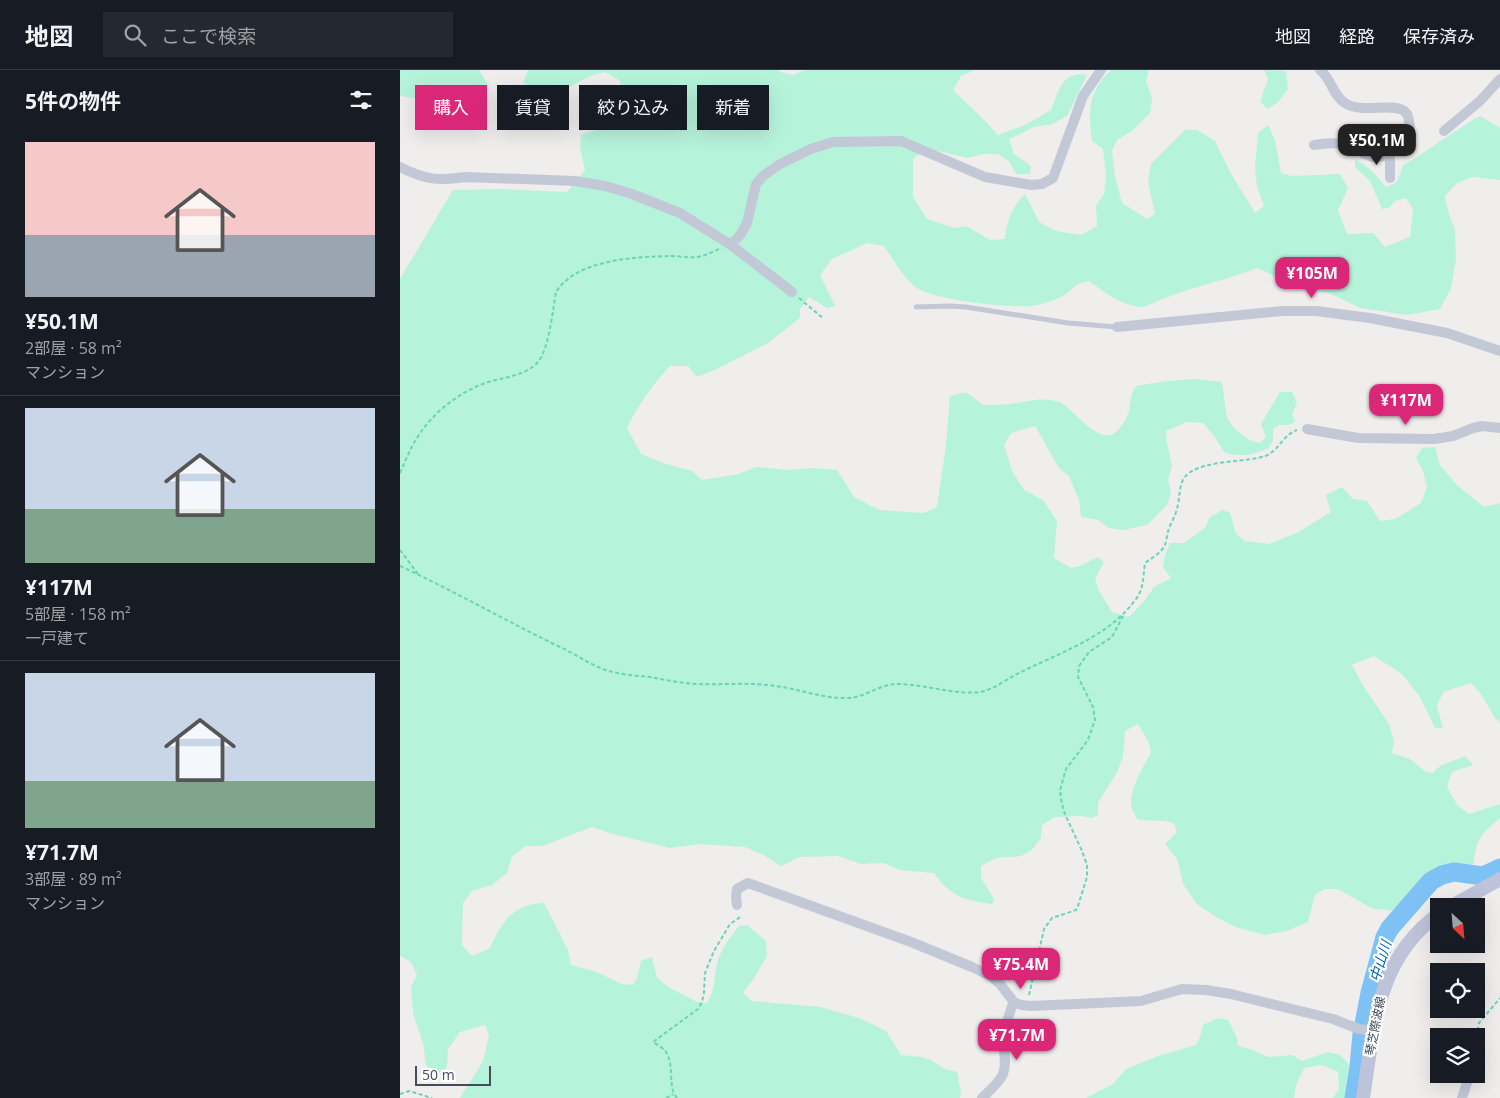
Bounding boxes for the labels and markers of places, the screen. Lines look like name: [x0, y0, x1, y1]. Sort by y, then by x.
pin: ¥50.1M: [1336, 124, 1418, 166]
pin: ¥105M: [1277, 256, 1347, 299]
pin: ¥117M: [1371, 384, 1441, 426]
pin: ¥75.4M: [980, 948, 1062, 990]
pin: ¥71.7M: [976, 1018, 1058, 1061]

